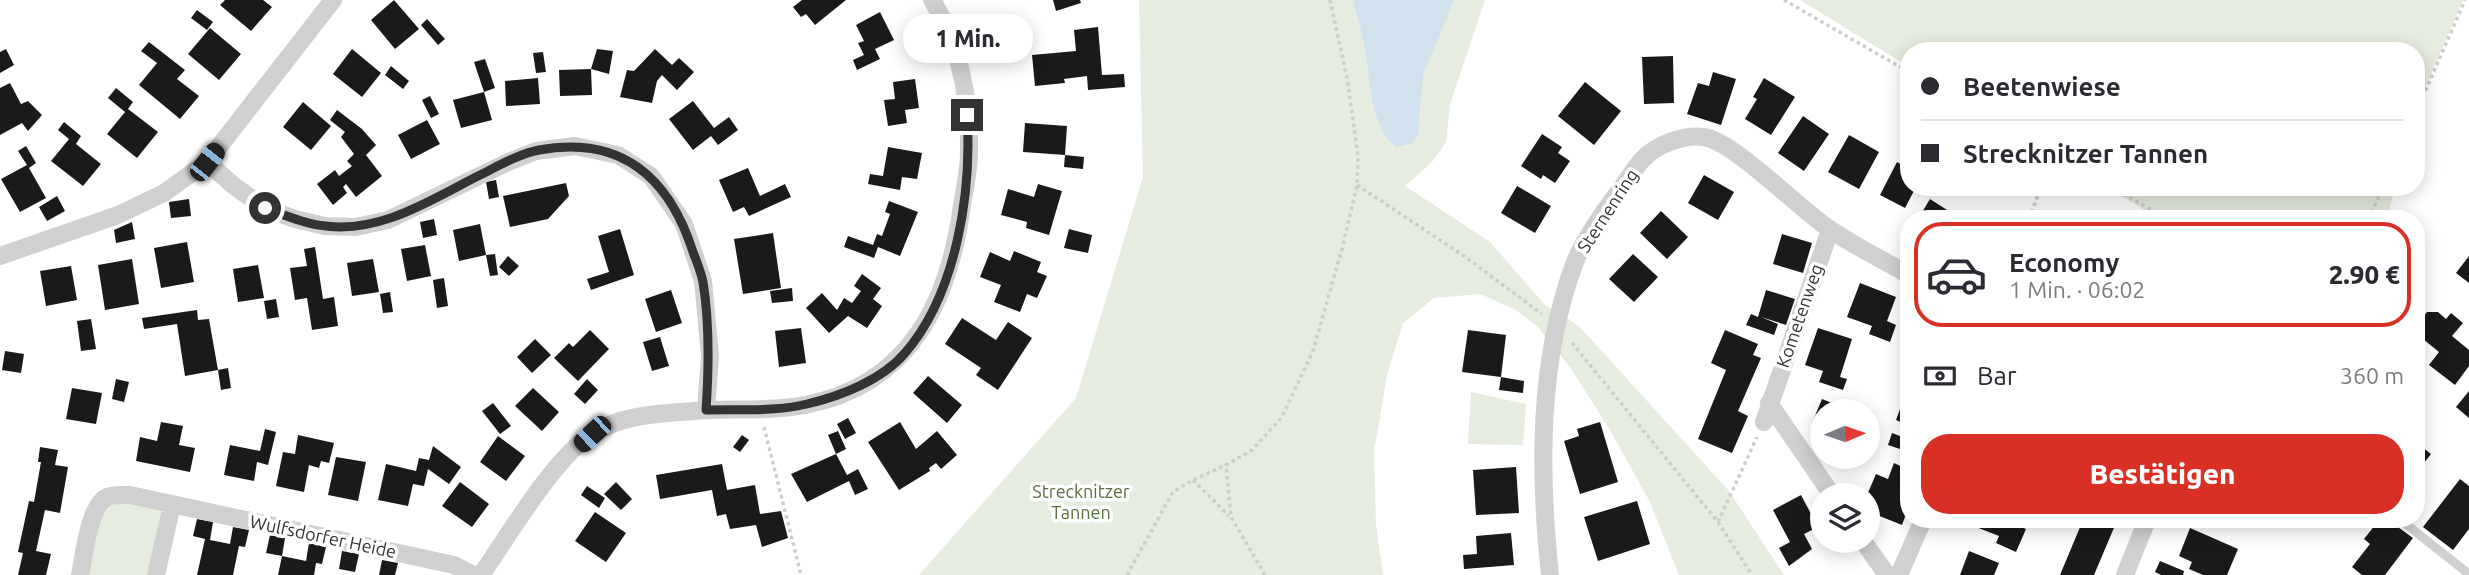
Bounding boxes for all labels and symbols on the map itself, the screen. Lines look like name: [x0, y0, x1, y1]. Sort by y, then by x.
callout: 1 Min.: [902, 13, 1032, 62]
route end: [951, 99, 983, 131]
car: [186, 139, 229, 185]
street label: Sternenring: [1573, 165, 1642, 256]
route start: [249, 192, 281, 224]
street label: Kometenweg: [1772, 261, 1826, 370]
north arrow: [1810, 399, 1880, 469]
car: [570, 412, 615, 456]
park label: Strecknitzer Tannen: [1032, 481, 1130, 522]
street label: Wulfsdorfer Heide: [248, 511, 398, 561]

